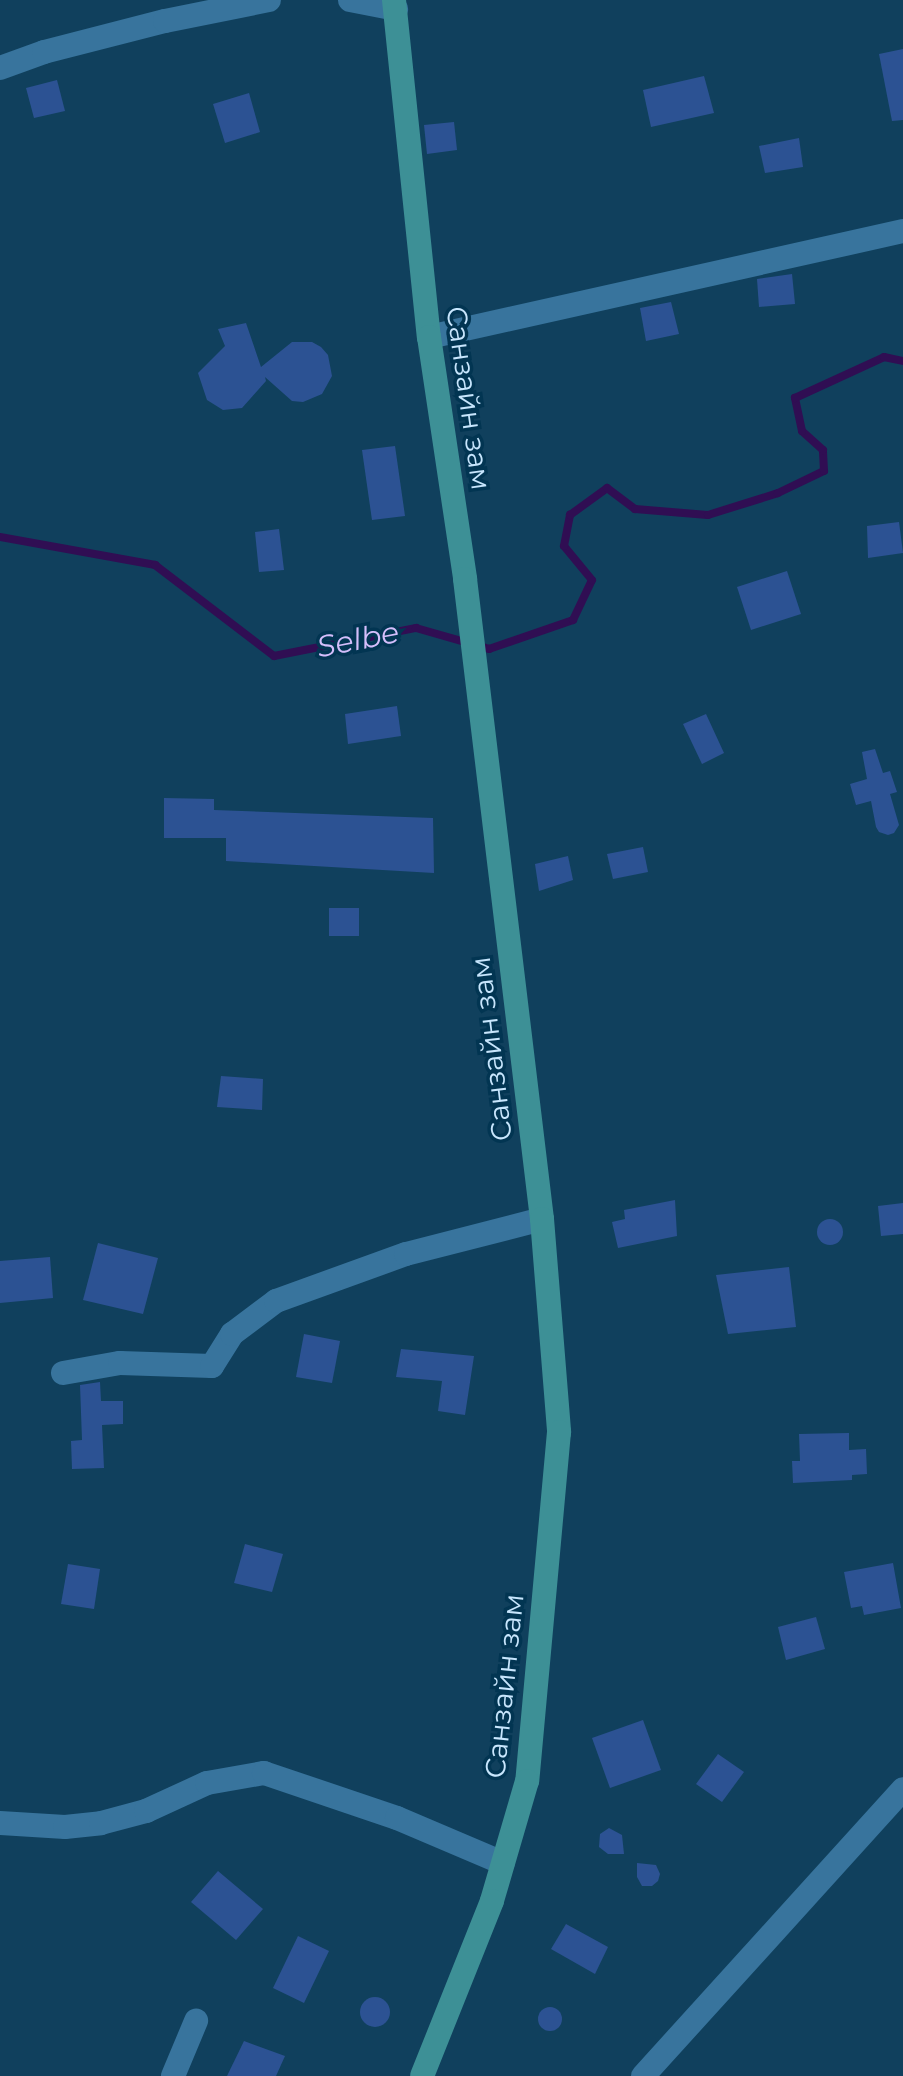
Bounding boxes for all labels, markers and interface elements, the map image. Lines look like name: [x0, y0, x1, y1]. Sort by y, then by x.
street label: Санзайн зам: [439, 304, 499, 492]
water label: Selbe: [314, 614, 402, 666]
street label: Санзайн зам: [463, 955, 519, 1143]
street label: Санзайн зам: [478, 1592, 530, 1780]

